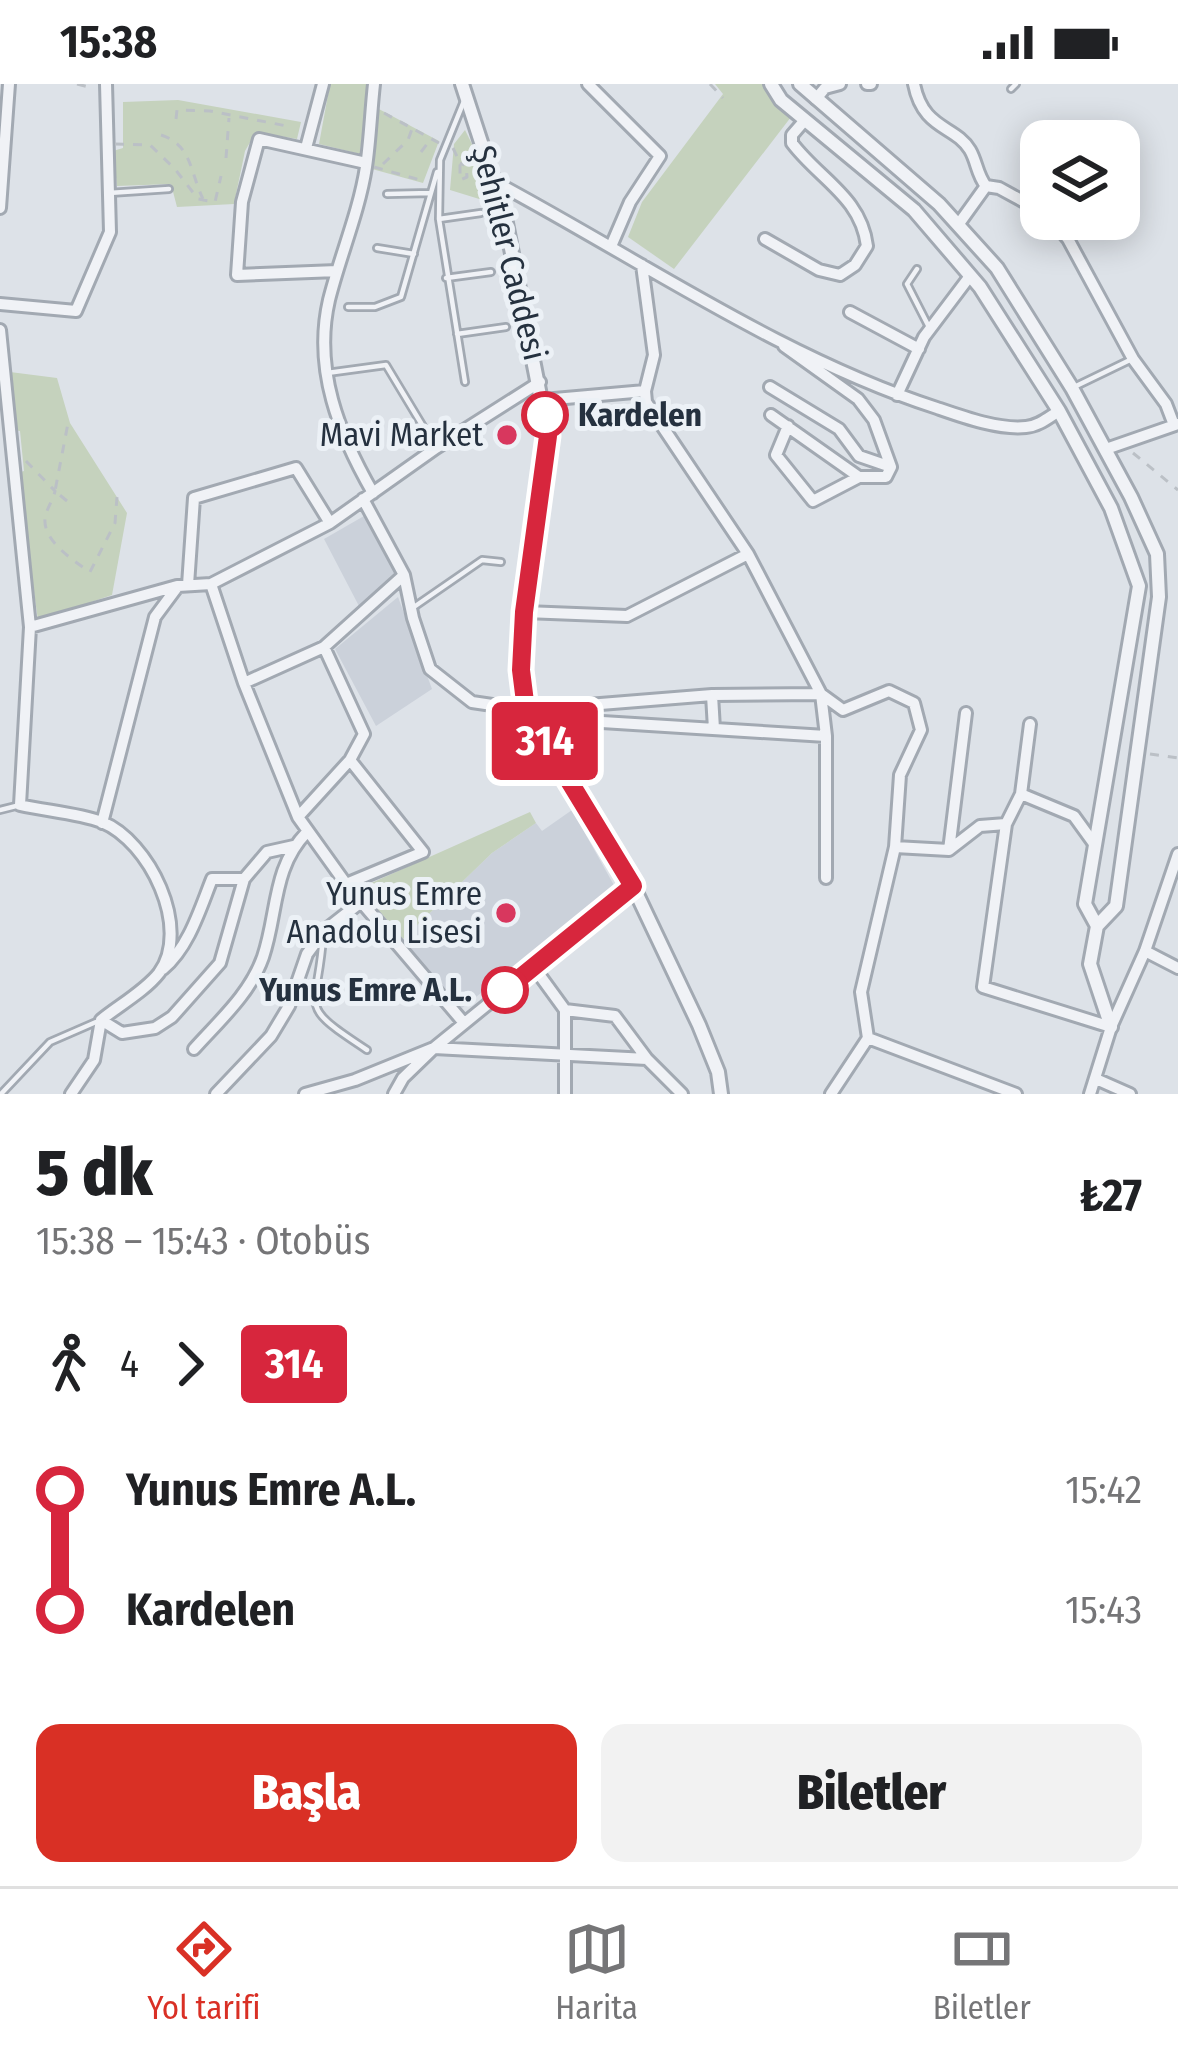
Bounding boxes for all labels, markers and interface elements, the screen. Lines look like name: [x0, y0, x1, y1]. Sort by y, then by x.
text: 15:38: [60, 15, 157, 69]
map controls: [1020, 120, 1140, 240]
button: layers: [1020, 120, 1140, 240]
street label: Şehitler Caddesi: [463, 142, 555, 364]
marker: Kardelen: [523, 393, 567, 437]
place label: Kardelen: [578, 395, 702, 435]
place label: Mavi Market: [320, 415, 483, 455]
marker: Mavi Market: [494, 422, 520, 448]
line badge: 314: [476, 702, 614, 780]
text: 314: [516, 716, 574, 766]
place label: Yunus Emre Anadolu Lisesi: [287, 874, 482, 952]
marker: Yunus Emre Anadolu Lisesi: [493, 900, 519, 926]
marker: Yunus Emre A.L.: [483, 968, 527, 1012]
place label: Yunus Emre A.L.: [258, 970, 472, 1010]
text: 5 dk: [36, 1133, 153, 1212]
text: ₺27: [1079, 1169, 1142, 1223]
text: 15:38 – 15:43 · Otobüs: [36, 1218, 370, 1264]
icon: walk: [36, 1331, 102, 1397]
icon: forward: [157, 1331, 223, 1397]
text: 314: [265, 1339, 323, 1389]
text: 4: [120, 1341, 139, 1387]
text: Yunus Emre A.L.: [126, 1463, 416, 1517]
text: 15:42: [1065, 1467, 1142, 1513]
text: Kardelen: [126, 1583, 295, 1637]
text: 15:43: [1065, 1587, 1142, 1633]
button: Başla: [36, 1724, 577, 1862]
button: Biletler: [601, 1724, 1142, 1862]
tab: Yol tarifi: [147, 1916, 261, 2028]
tab: Harita: [555, 1916, 638, 2028]
tab: Biletler: [933, 1916, 1031, 2028]

